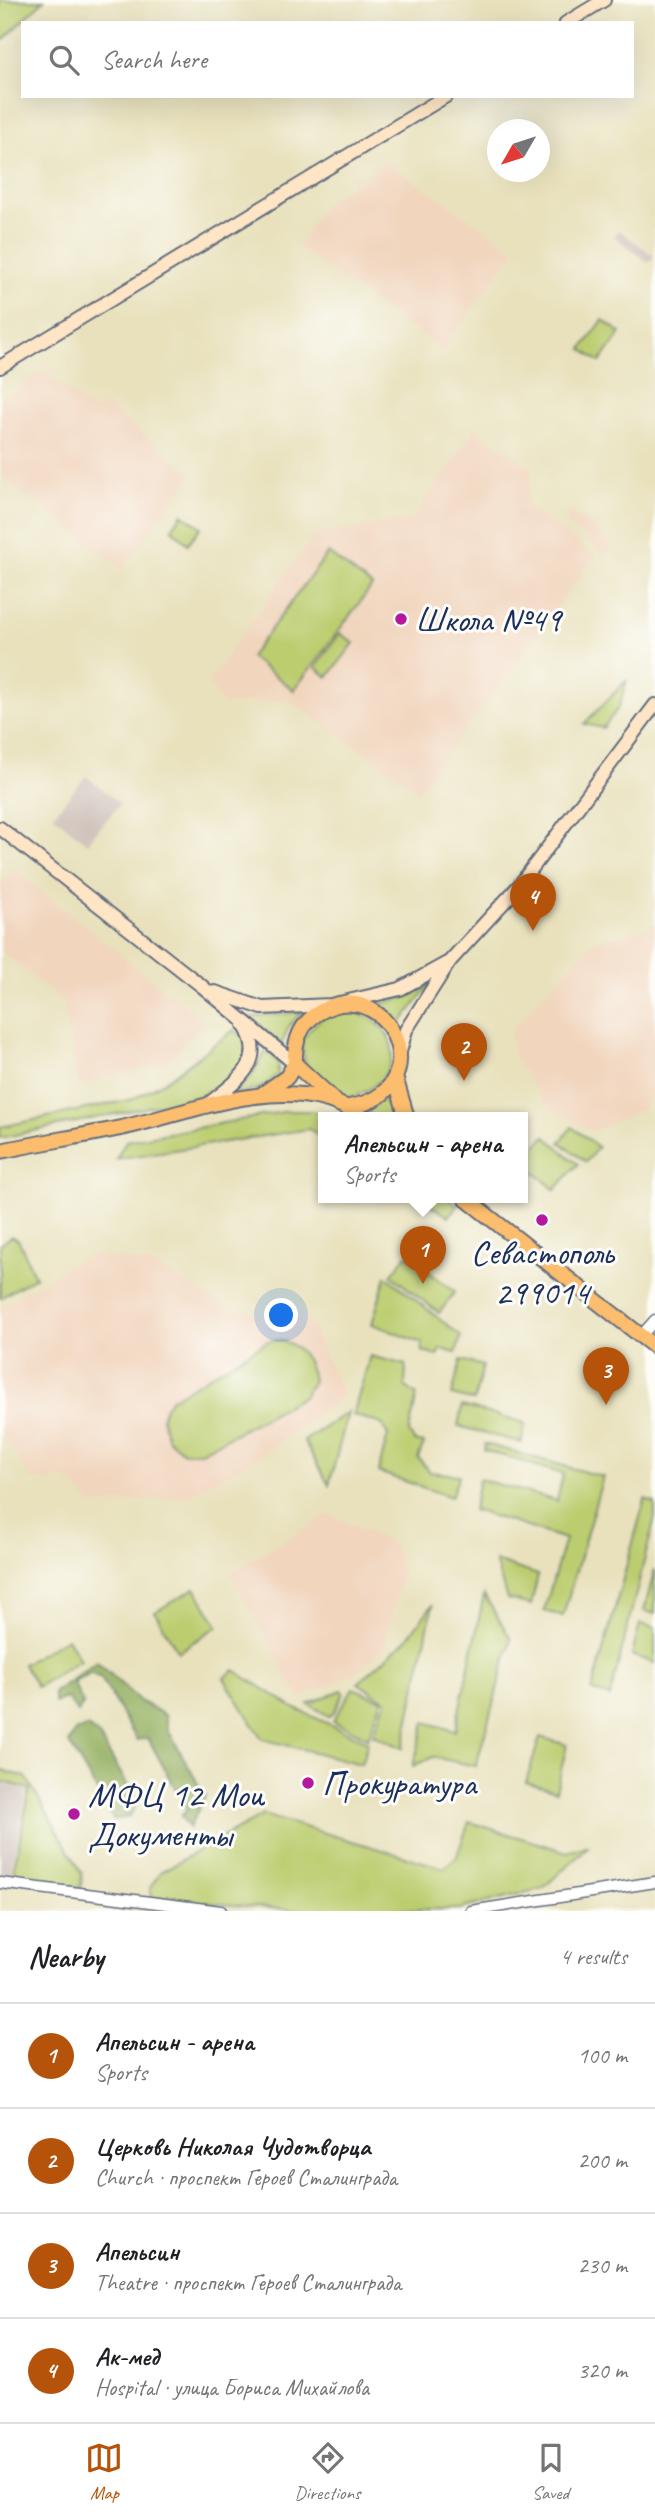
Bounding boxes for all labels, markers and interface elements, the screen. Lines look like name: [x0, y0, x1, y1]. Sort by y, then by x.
search box: [21, 21, 634, 98]
icon: search: [45, 41, 83, 79]
text: Search here: [101, 43, 207, 76]
north arrow: [487, 119, 550, 182]
place label: Школа №49: [415, 597, 564, 642]
marker: Школа №49: [393, 611, 409, 627]
pin: 4: [510, 873, 556, 931]
pin: 2: [441, 1023, 487, 1081]
popup: [318, 1112, 528, 1203]
text: Апельсин - арена: [344, 1127, 502, 1160]
text: Sports: [344, 1160, 395, 1189]
marker: Севастополь 299014: [534, 1212, 550, 1228]
pin: 1: [400, 1226, 446, 1284]
place label: Севастополь 299014: [471, 1230, 615, 1315]
your location: [264, 1298, 298, 1332]
pin: 3: [583, 1347, 629, 1405]
place label: Прокуратура: [322, 1761, 478, 1806]
place label: МФЦ 12 Мои Документы: [88, 1772, 266, 1857]
marker: Прокуратура: [300, 1775, 316, 1791]
marker: МФЦ 12 Мои Документы: [66, 1806, 82, 1822]
text: Nearby: [28, 1938, 104, 1976]
text: 4 results: [560, 1942, 627, 1971]
text: Апельсин - арена: [95, 2025, 254, 2058]
text: 1: [46, 2041, 56, 2070]
text: 100 m: [578, 2041, 627, 2070]
text: Sports: [95, 2058, 147, 2087]
text: Церковь Николая Чудотворца: [95, 2130, 370, 2163]
text: 2: [46, 2146, 56, 2175]
text: 200 m: [578, 2146, 627, 2175]
text: Church · проспект Героев Сталинграда: [95, 2163, 397, 2192]
text: Апельсин: [95, 2235, 179, 2268]
text: 3: [46, 2251, 56, 2280]
text: 230 m: [578, 2251, 627, 2280]
text: Theatre · проспект Героев Сталинграда: [95, 2268, 401, 2297]
text: Ак-мед: [95, 2340, 159, 2373]
text: 4: [46, 2356, 56, 2385]
text: 320 m: [578, 2356, 627, 2385]
text: Hospital · улица Бориса Михайлова: [95, 2373, 369, 2402]
tab: Map: [85, 2439, 123, 2505]
tab: Directions: [294, 2439, 361, 2505]
tab: Saved: [532, 2439, 570, 2505]

